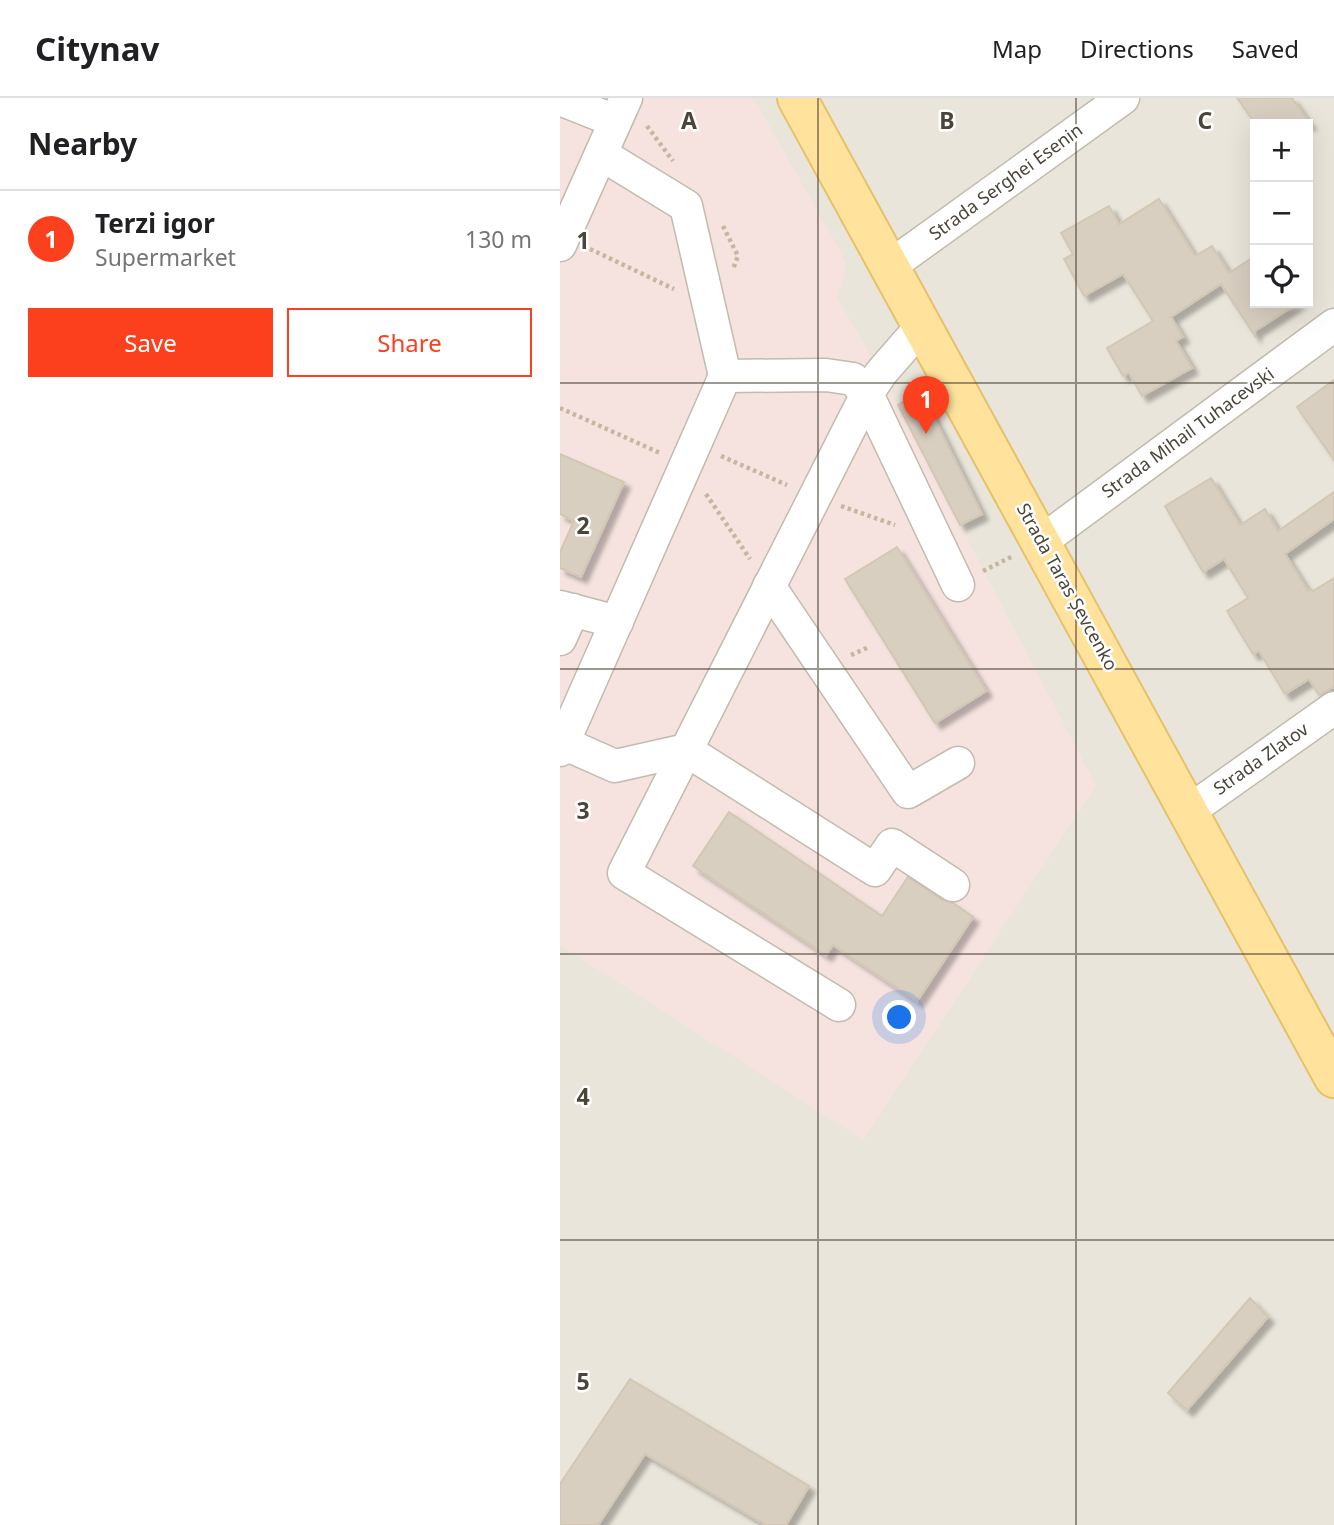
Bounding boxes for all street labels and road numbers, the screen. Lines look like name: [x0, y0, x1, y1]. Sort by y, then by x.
street label: Strada Serghei Esenin: [924, 117, 1087, 245]
street label: Strada Mihail Tuhacevski: [1096, 362, 1278, 503]
street label: Strada Taras Șevcenko: [1012, 499, 1124, 674]
street label: Strada Zlatov: [1208, 716, 1313, 800]

